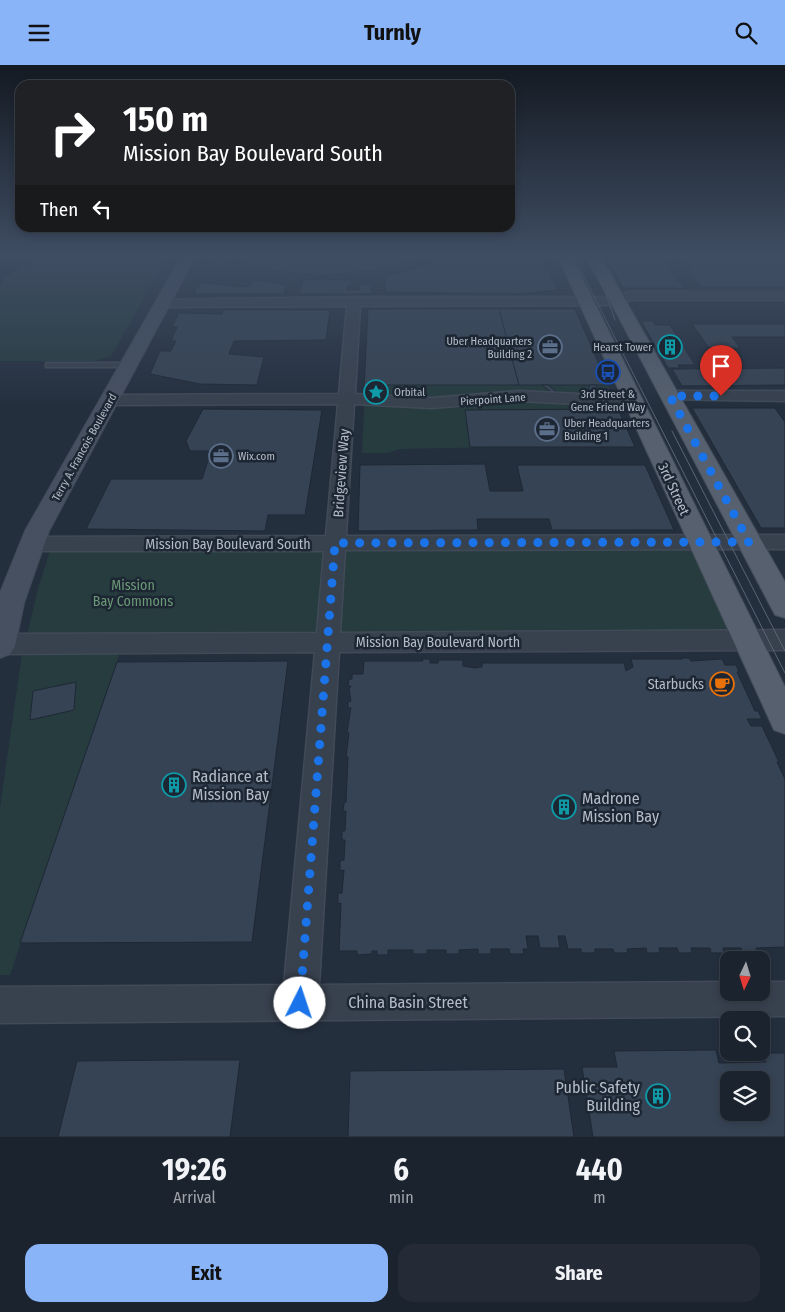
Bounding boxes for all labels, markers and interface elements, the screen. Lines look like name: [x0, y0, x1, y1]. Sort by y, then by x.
icon: menu: [25, 19, 53, 47]
text: Turnly: [364, 19, 421, 46]
icon: search: [732, 19, 760, 47]
text: 150 m: [123, 98, 208, 140]
icon: right: [40, 100, 105, 165]
text: Mission Bay Boulevard South: [123, 140, 383, 167]
icon: left: [88, 195, 116, 223]
text: Then: [40, 198, 78, 221]
office icon: Uber Headquarters Building 2: [537, 334, 563, 360]
building icon: Hearst Tower: [657, 334, 683, 360]
place label: Uber Headquarters Building 2: [446, 335, 532, 361]
place label: Hearst Tower: [593, 341, 652, 354]
pin: [700, 345, 742, 396]
icon: arrive: [707, 352, 735, 380]
bus stop icon: 3rd Street & Gene Friend Way: [595, 359, 621, 385]
place icon: Orbital: [363, 379, 389, 405]
place label: Orbital: [394, 386, 425, 399]
place label: 3rd Street & Gene Friend Way: [571, 388, 645, 414]
street label: Terry A. Francois Boulevard: [50, 391, 119, 503]
street label: Pierpoint Lane: [460, 391, 526, 408]
office icon: Uber Headquarters Building 1: [534, 416, 560, 442]
place label: Uber Headquarters Building 1: [564, 417, 650, 443]
street label: Bridgeview Way: [330, 427, 353, 518]
office icon: Wix.com: [208, 443, 234, 469]
place label: Wix.com: [238, 450, 275, 463]
street label: 3rd Street: [654, 460, 693, 519]
street label: Mission Bay Boulevard South: [145, 536, 311, 553]
park label: Mission Bay Commons: [93, 577, 173, 610]
street label: Mission Bay Boulevard North: [356, 634, 520, 651]
cafe icon: Starbucks: [709, 671, 735, 697]
place label: Starbucks: [648, 676, 704, 693]
place label: Radiance at Mission Bay: [192, 767, 270, 804]
building icon: Radiance at Mission Bay: [161, 772, 187, 798]
place label: Madrone Mission Bay: [582, 789, 660, 826]
building icon: Madrone Mission Bay: [551, 794, 577, 820]
north arrow: [720, 951, 770, 1001]
map controls: [720, 951, 770, 1121]
position arrow: [273, 976, 325, 1028]
street label: China Basin Street: [348, 993, 468, 1012]
button: search: [720, 1011, 770, 1061]
button: layers: [720, 1071, 770, 1121]
place label: Public Safety Building: [556, 1078, 641, 1115]
building icon: Public Safety Building: [645, 1083, 671, 1109]
text: 19:26: [162, 1152, 227, 1188]
text: 6: [393, 1152, 409, 1188]
text: 440: [576, 1152, 623, 1188]
text: Arrival: [173, 1188, 216, 1207]
text: min: [389, 1188, 414, 1207]
text: m: [593, 1188, 605, 1207]
button: Exit: [25, 1244, 388, 1302]
button: Share: [398, 1244, 760, 1302]

